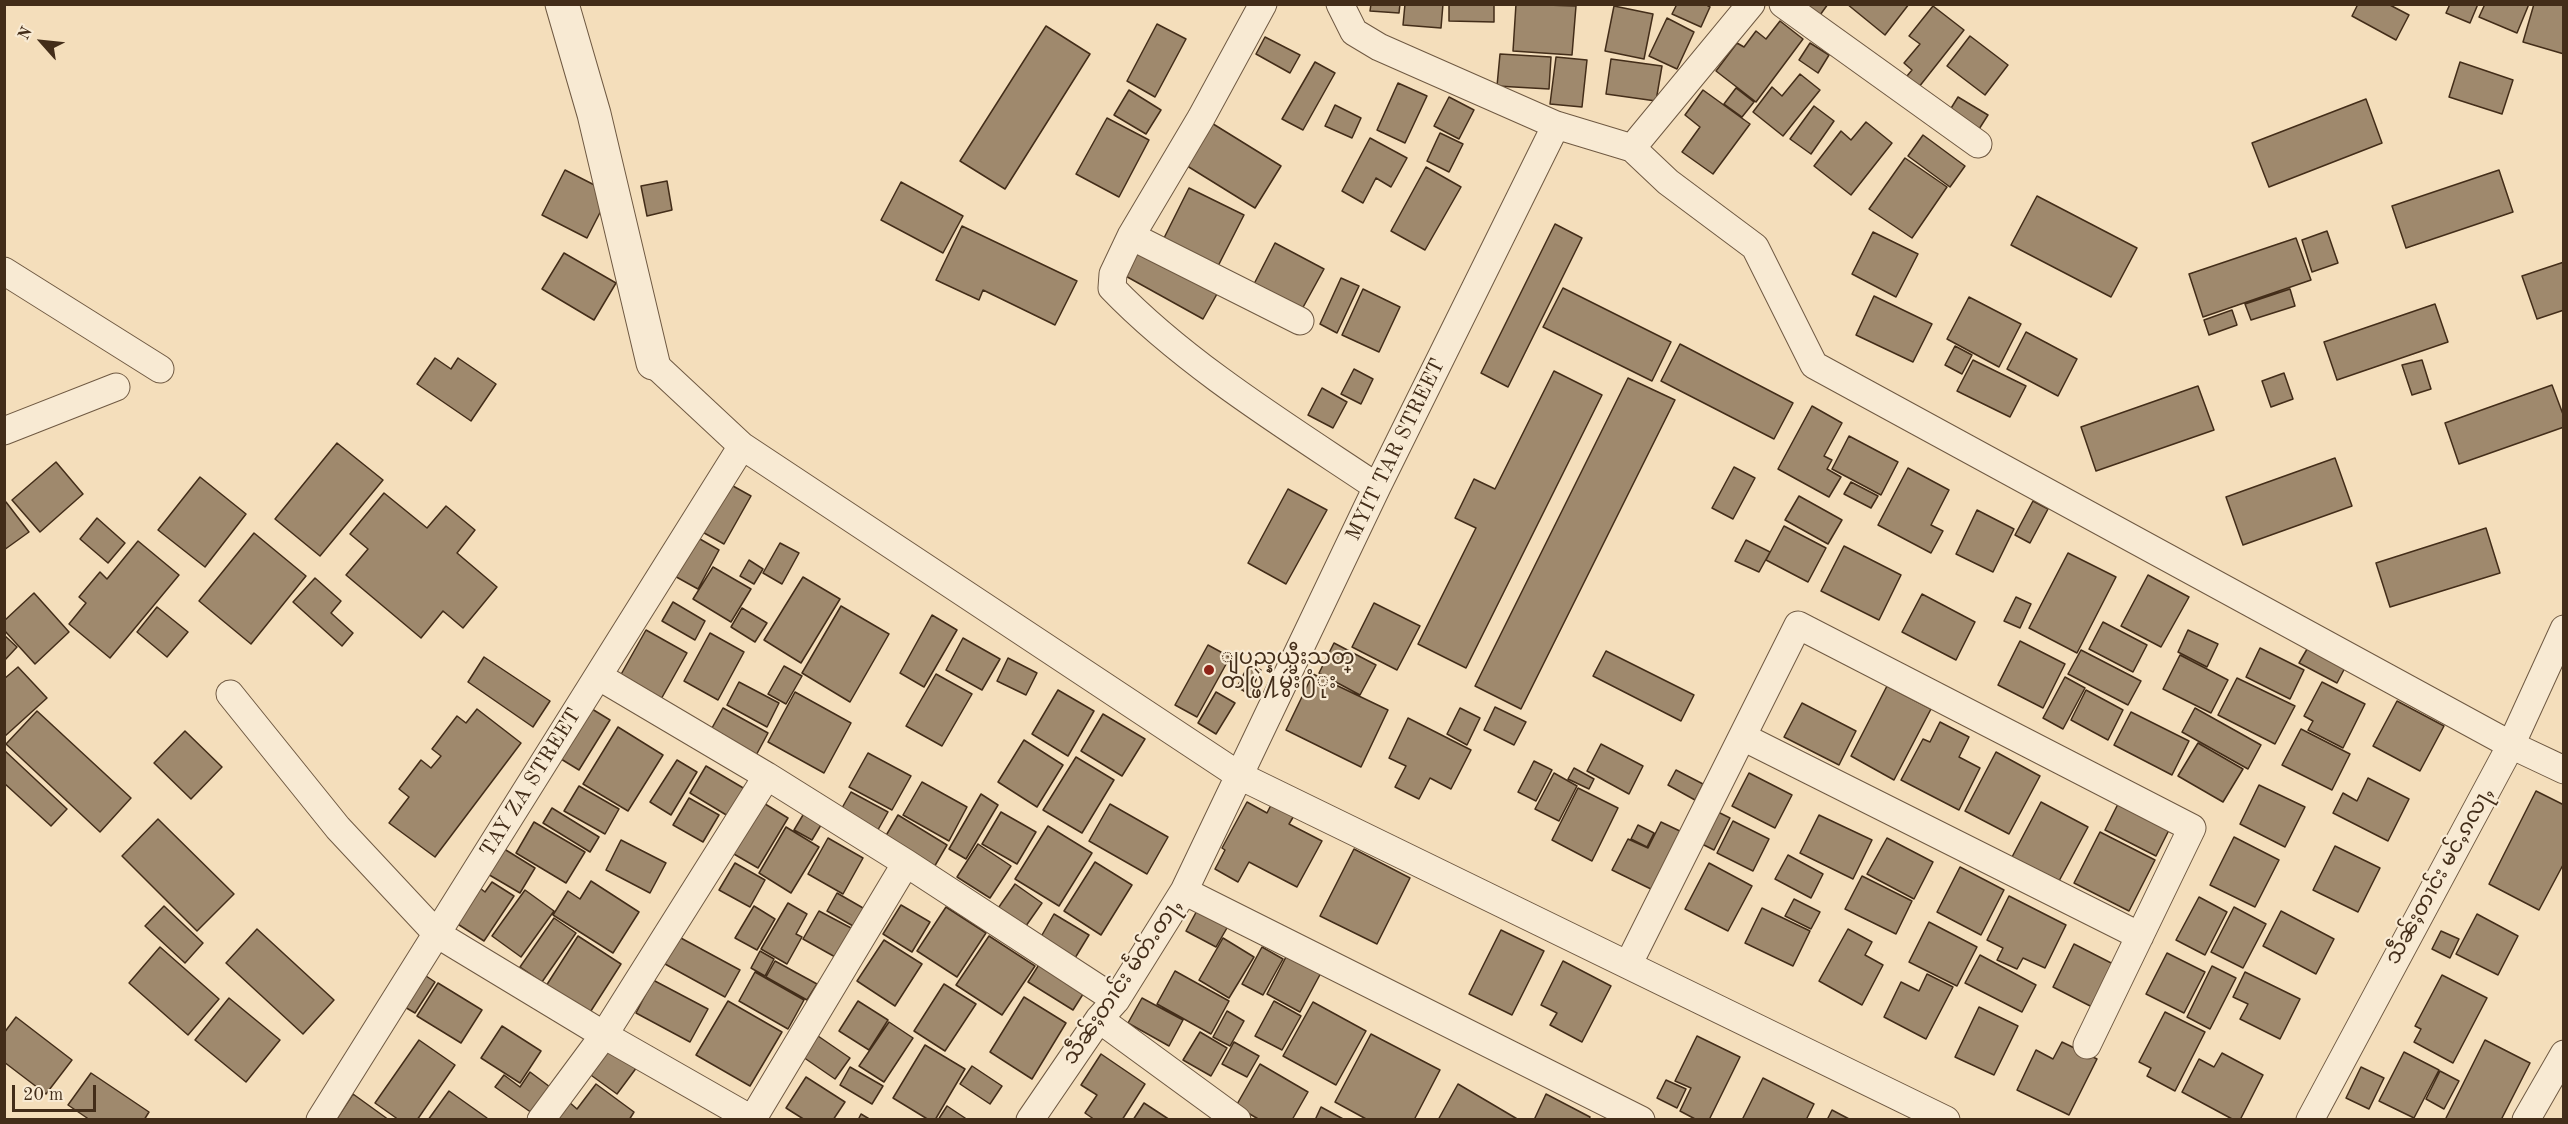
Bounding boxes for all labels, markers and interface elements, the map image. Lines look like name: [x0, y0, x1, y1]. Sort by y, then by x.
north arrow: [12, 12, 72, 72]
text: N: [16, 25, 36, 43]
street label: MYIT TAR STREET: [1341, 355, 1451, 545]
place label: ျပည္နယ္မီးသတ္ တပ္ဖြဲ႔မွဴး႐ံုး: [1221, 645, 1355, 695]
marker: ျပည္နယ္မီးသတ္ တပ္ဖြဲ႔မွဴး႐ံုး: [1202, 663, 1216, 677]
street label: TAY ZA STREET: [475, 704, 587, 862]
street label: သဵၼ်ႈတၢင်း မင်ႇၵလႃႇ: [2381, 783, 2499, 969]
street label: သဵၼ်ႈတၢင်း မႅတ်ႉတႃႇ: [1058, 894, 1188, 1070]
scale bar: [15, 1073, 99, 1111]
text: 20 m: [23, 1086, 63, 1104]

